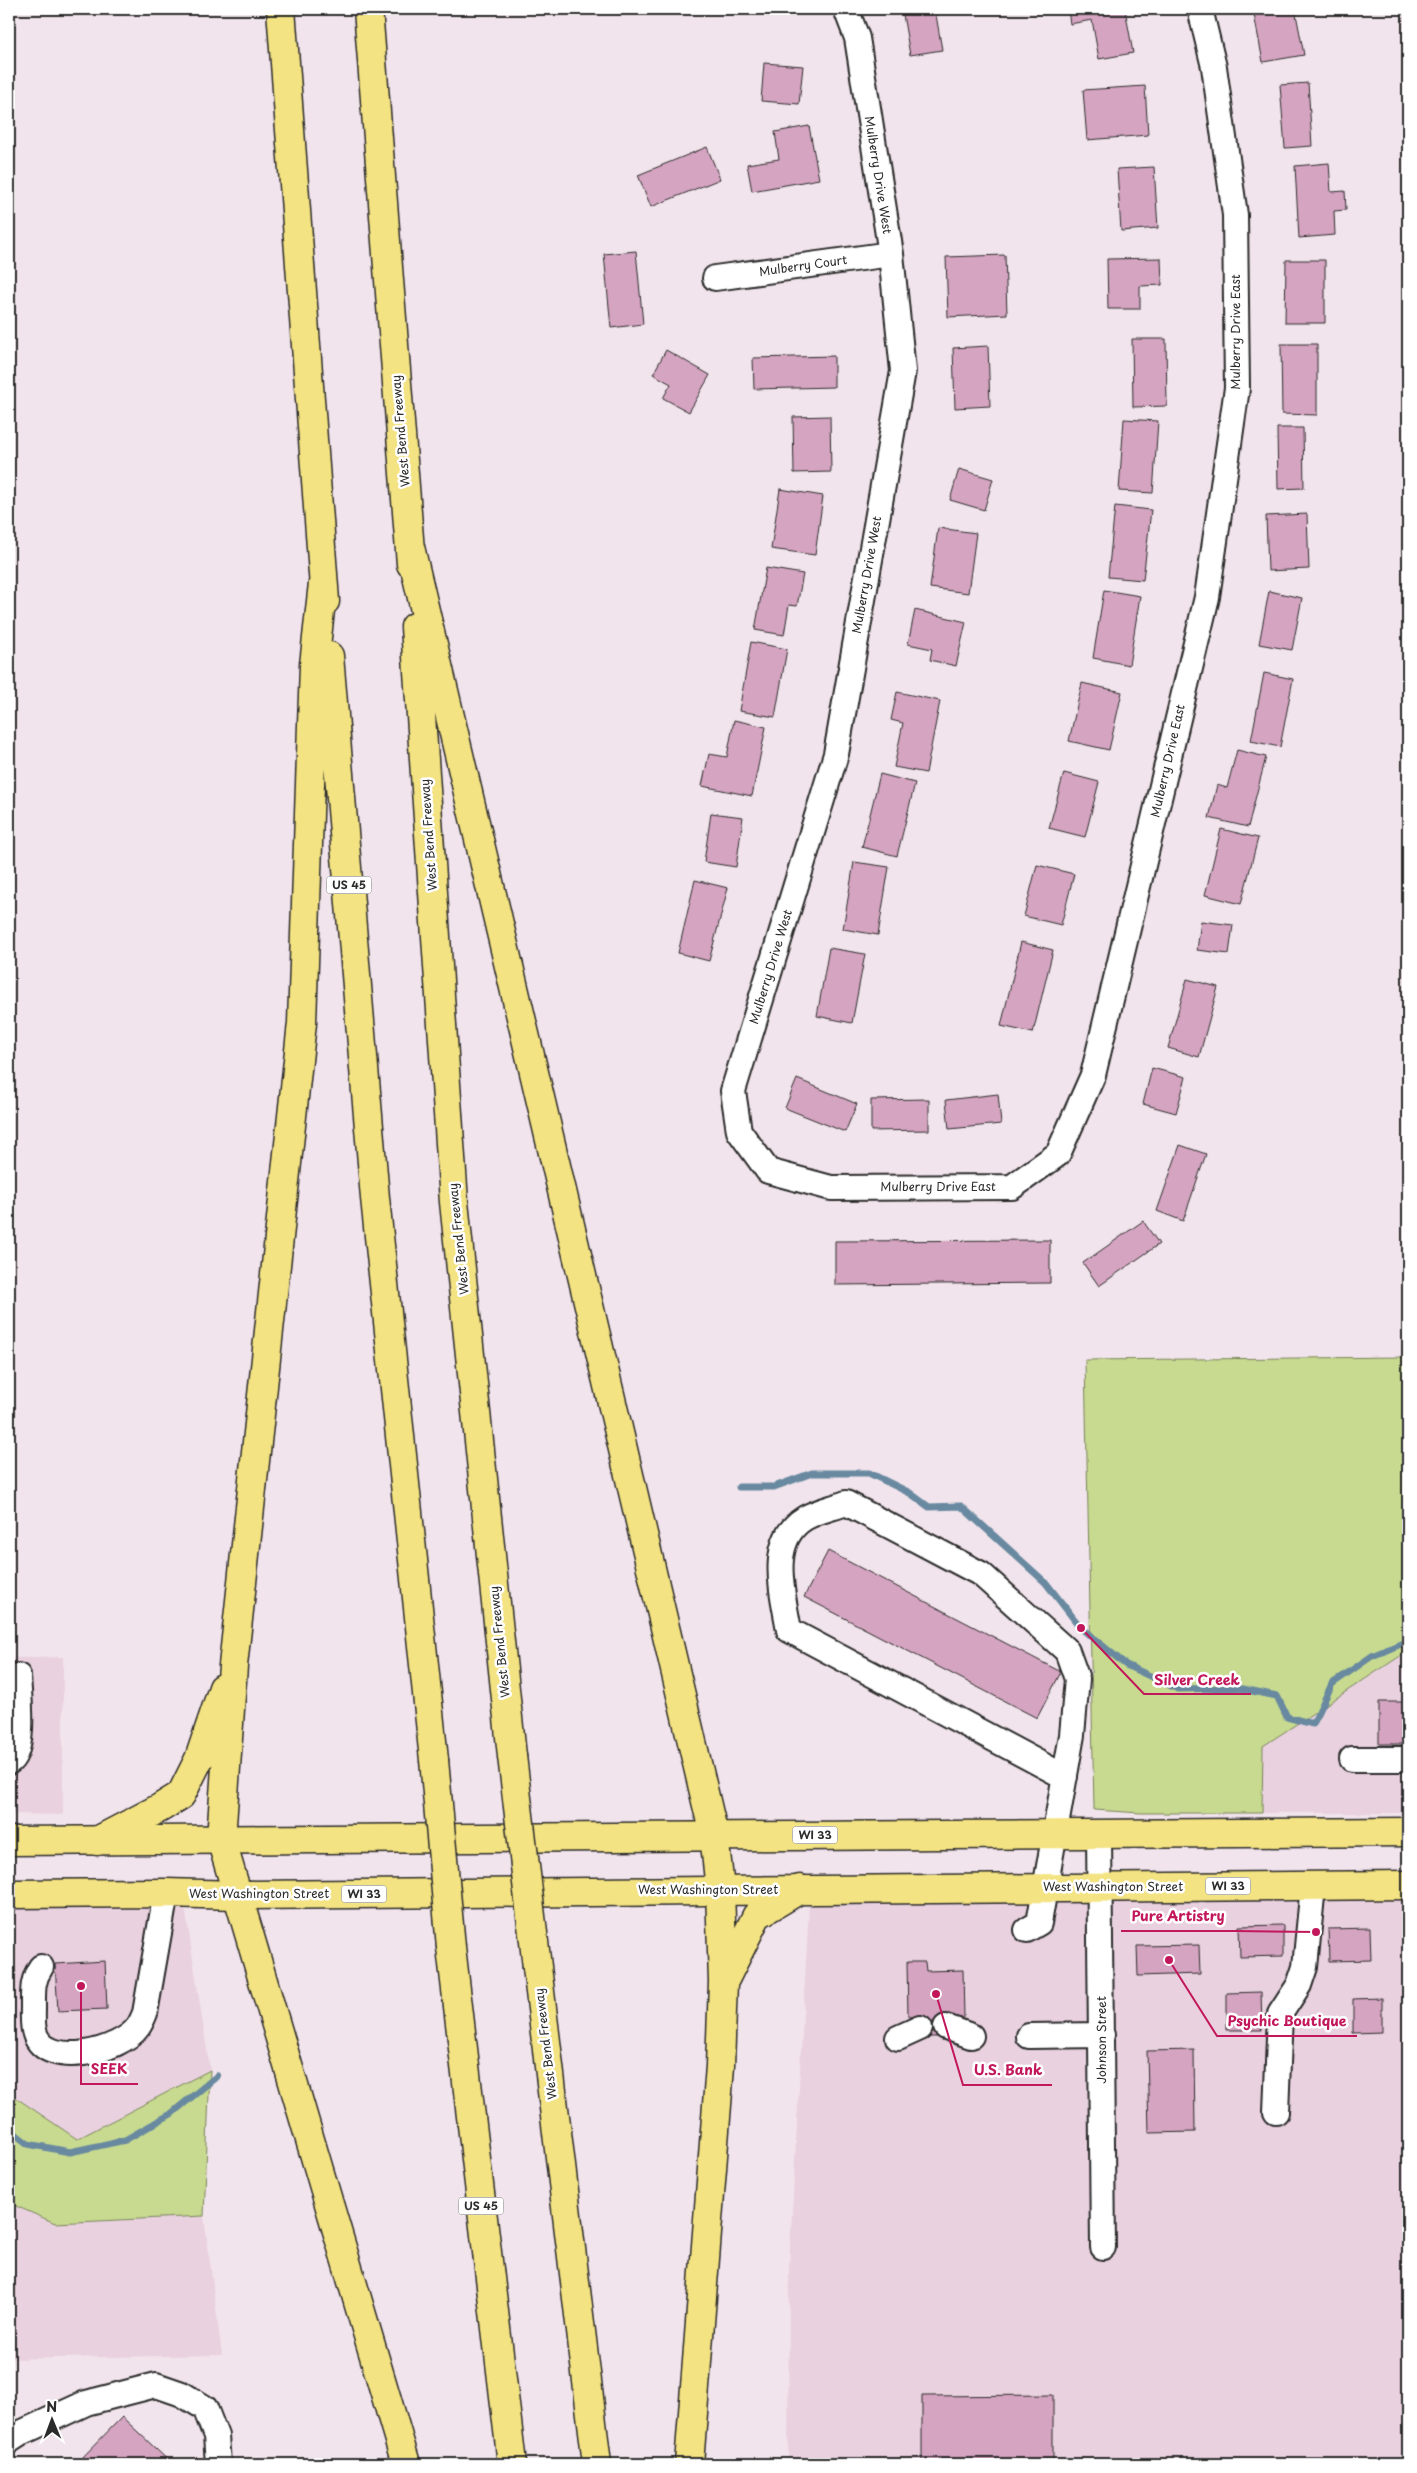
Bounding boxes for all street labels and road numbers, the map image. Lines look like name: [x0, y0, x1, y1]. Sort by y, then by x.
street label: Mulberry Drive West: [861, 115, 897, 235]
street label: Mulberry Court: [758, 250, 848, 280]
street label: Mulberry Drive East: [1226, 274, 1244, 390]
street label: West Bend Freeway: [386, 374, 414, 488]
street label: Mulberry Drive West: [847, 514, 885, 635]
street label: Mulberry Drive East: [1145, 702, 1189, 819]
street label: West Bend Freeway: [415, 779, 441, 892]
road number: US 45: [326, 876, 372, 894]
street label: Mulberry Drive West: [744, 907, 796, 1026]
street label: Mulberry Drive East: [880, 1177, 996, 1195]
street label: West Bend Freeway: [443, 1182, 473, 1296]
street label: West Bend Freeway: [484, 1585, 514, 1699]
road number: WI 33: [792, 1826, 838, 1844]
street label: West Washington Street: [1043, 1877, 1183, 1895]
road number: WI 33: [1206, 1878, 1250, 1894]
street label: West Washington Street: [638, 1880, 778, 1898]
street label: West Washington Street: [189, 1884, 329, 1902]
road number: WI 33: [342, 1886, 386, 1902]
street label: West Bend Freeway: [529, 1987, 561, 2101]
street label: Johnson Street: [1092, 1996, 1110, 2084]
road number: US 45: [458, 2198, 504, 2214]

